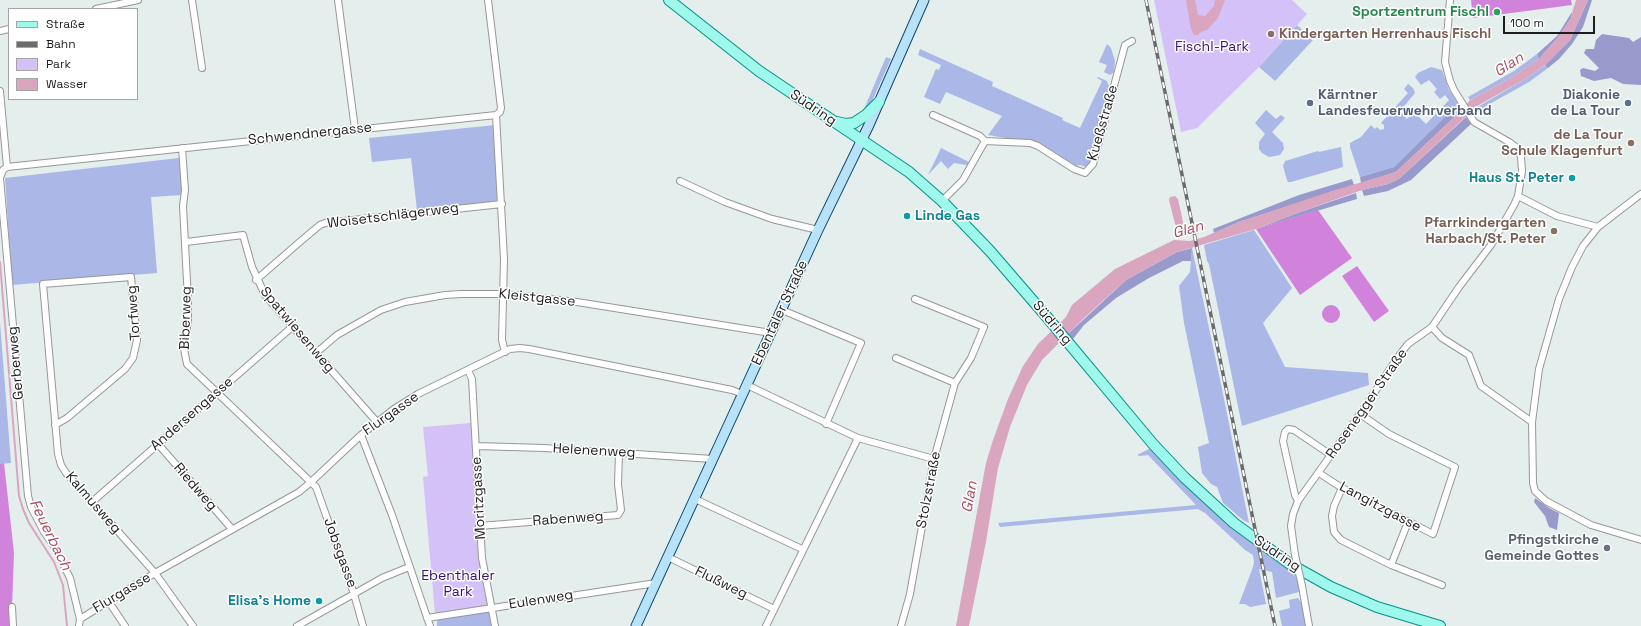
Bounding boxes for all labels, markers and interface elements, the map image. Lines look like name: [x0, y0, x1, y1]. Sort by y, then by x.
place label: Sportzentrum Fischl: [1352, 4, 1489, 20]
marker: Sportzentrum Fischl: [1492, 7, 1502, 17]
legend: [8, 8, 138, 100]
scale bar: [1505, 8, 1597, 34]
text: 100 m: [1510, 15, 1544, 31]
text: Straße: [46, 16, 85, 32]
place label: Kindergarten Herrenhaus Fischl: [1279, 26, 1491, 42]
marker: Kindergarten Herrenhaus Fischl: [1266, 29, 1276, 39]
text: Bahn: [46, 36, 76, 52]
park label: Fischl-Park: [1175, 39, 1249, 55]
water label: Glan: [1491, 49, 1527, 81]
text: Park: [46, 56, 71, 72]
text: Wasser: [46, 76, 88, 92]
street label: Kueßstraße: [1084, 83, 1122, 163]
street label: Südring: [787, 86, 839, 130]
place label: Kärntner Landesfeuerwehrverband: [1318, 87, 1492, 120]
place label: Diakonie de La Tour: [1551, 87, 1620, 120]
marker: Kärntner Landesfeuerwehrverband: [1305, 98, 1315, 108]
marker: Diakonie de La Tour: [1623, 98, 1633, 108]
street label: Schwendnergasse: [247, 119, 373, 149]
place label: de La Tour Schule Klagenfurt: [1501, 127, 1623, 160]
marker: de La Tour Schule Klagenfurt: [1626, 138, 1636, 148]
place label: Haus St. Peter: [1469, 170, 1564, 186]
marker: Haus St. Peter: [1567, 173, 1577, 183]
street label: Woisetschlägerweg: [326, 200, 460, 232]
place label: Linde Gas: [915, 208, 980, 224]
marker: Linde Gas: [902, 211, 912, 221]
place label: Pfarrkindergarten Harbach/St. Peter: [1424, 215, 1546, 248]
water label: Glan: [1171, 217, 1205, 243]
marker: Pfarrkindergarten Harbach/St. Peter: [1549, 226, 1559, 236]
street label: Ebentaler Straße: [748, 258, 812, 368]
street label: Spatwiesenweg: [256, 284, 338, 376]
street label: Torfweg: [124, 285, 144, 341]
street label: Biberweg: [176, 286, 196, 350]
street label: Kleistgasse: [498, 286, 576, 310]
street label: Südring: [1029, 298, 1075, 348]
street label: Gerberweg: [4, 326, 28, 400]
street label: Rosenegger Straße: [1323, 346, 1411, 462]
street label: Andersengasse: [147, 374, 237, 454]
street label: Flurgasse: [360, 389, 422, 439]
street label: Helenenweg: [552, 440, 636, 462]
street label: Stolzstraße: [913, 450, 945, 530]
street label: Moritzgasse: [468, 456, 490, 540]
street label: Riedweg: [170, 460, 220, 514]
street label: Kalmusweg: [62, 469, 124, 537]
street label: Langitzgasse: [1336, 478, 1424, 536]
water label: Glan: [958, 480, 982, 514]
water label: Feuerbach: [25, 497, 75, 573]
street label: Rabenweg: [532, 508, 604, 530]
street label: Jobsgasse: [320, 516, 360, 590]
street label: Südring: [1251, 532, 1303, 576]
place label: Pfingstkirche Gemeinde Gottes: [1485, 532, 1599, 564]
marker: Pfingstkirche Gemeinde Gottes: [1602, 543, 1612, 553]
street label: Flußweg: [692, 563, 750, 603]
park label: Ebenthaler Park: [421, 568, 495, 600]
street label: Flurgasse: [90, 569, 154, 617]
street label: Eulenweg: [508, 587, 574, 613]
place label: Elisa's Home: [228, 593, 311, 609]
marker: Elisa's Home: [314, 596, 324, 606]

